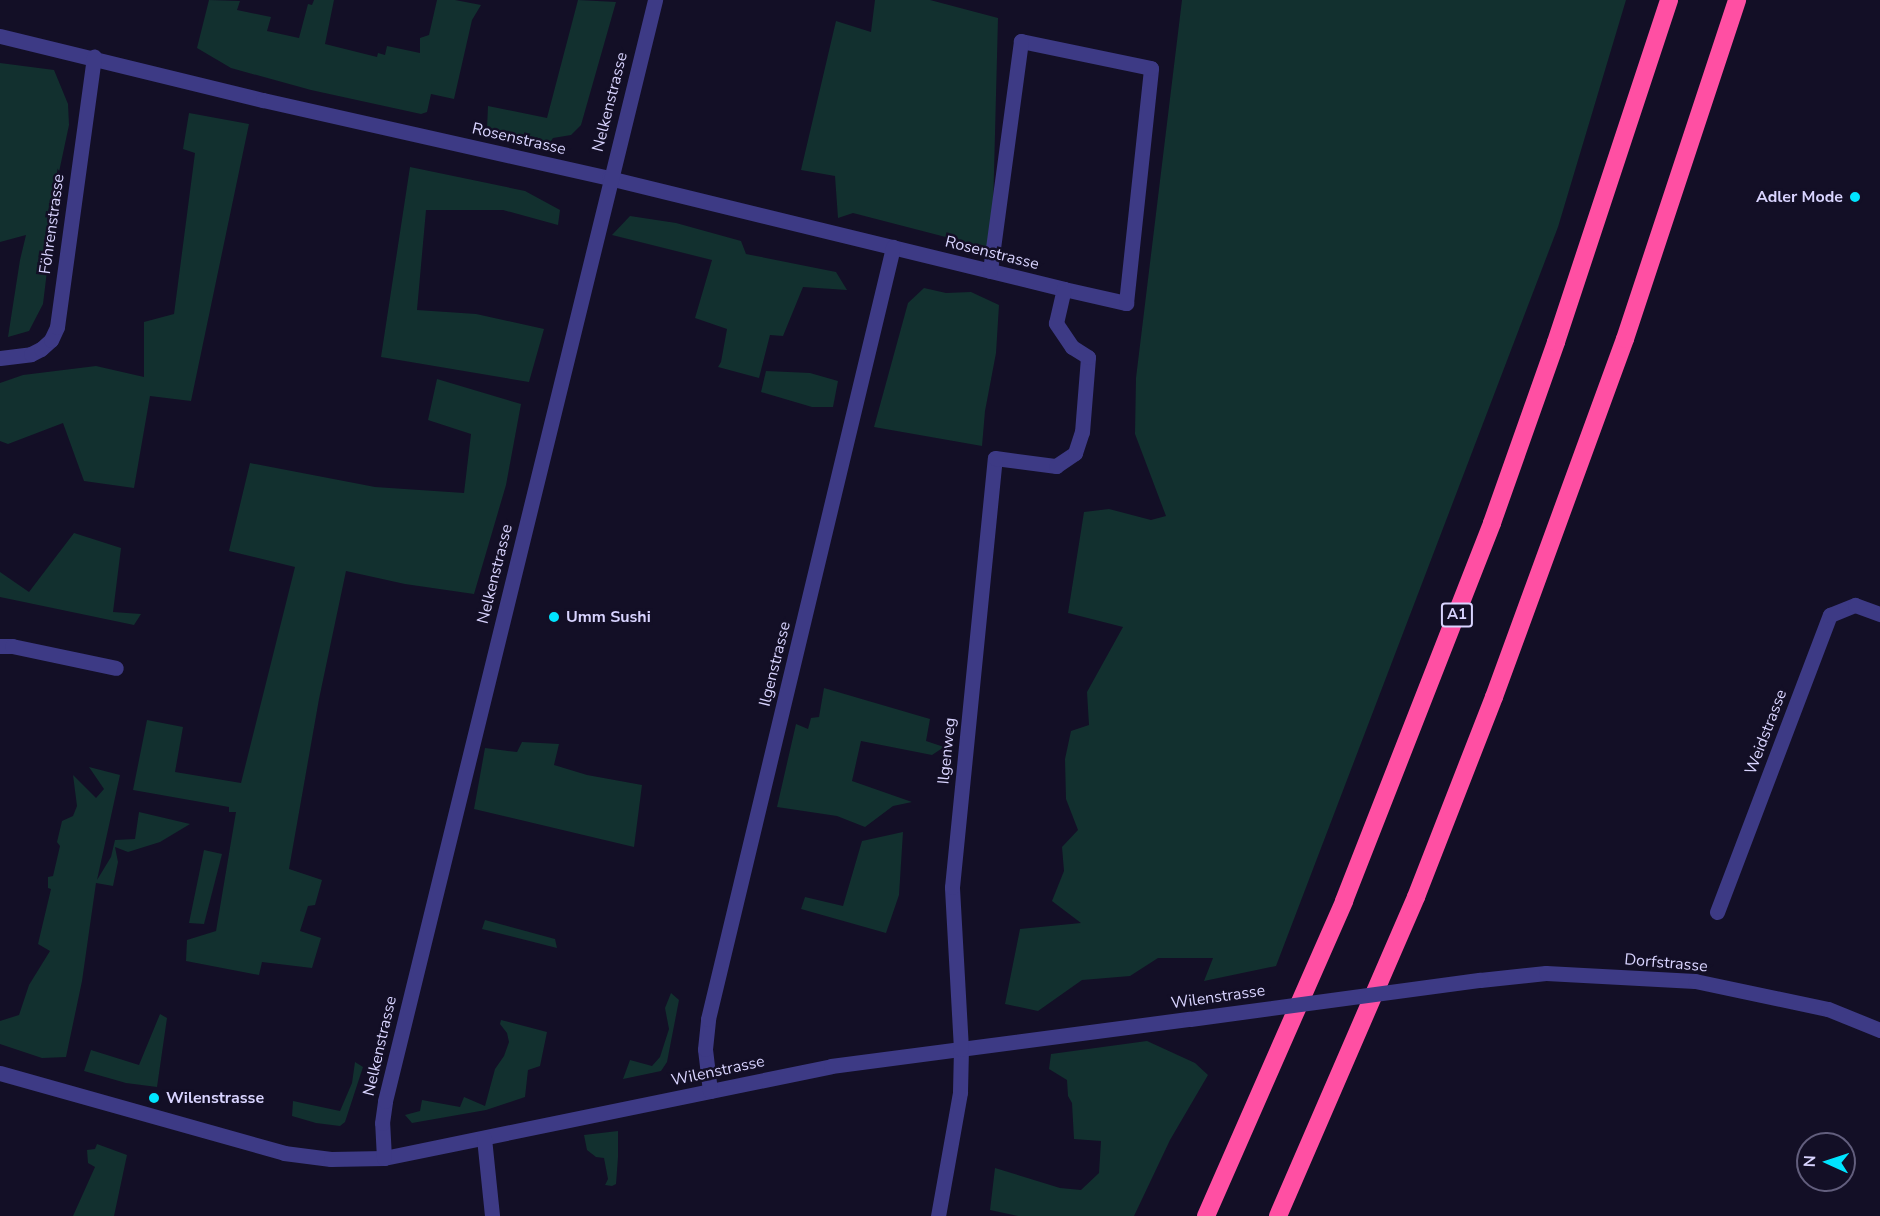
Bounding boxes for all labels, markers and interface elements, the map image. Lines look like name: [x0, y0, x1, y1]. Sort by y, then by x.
street label: Nelkenstrasse: [588, 50, 632, 154]
street label: Rosenstrasse: [470, 119, 568, 159]
street label: Föhrenstrasse: [35, 173, 69, 275]
place label: Adler Mode: [1756, 187, 1843, 207]
marker: Adler Mode: [1848, 190, 1862, 204]
street label: Rosenstrasse: [943, 232, 1041, 274]
street label: Nelkenstrasse: [473, 522, 517, 626]
road number: A1: [1440, 603, 1474, 627]
place label: Umm Sushi: [566, 607, 651, 627]
marker: Umm Sushi: [547, 610, 561, 624]
street label: Ilgenstrasse: [755, 619, 795, 709]
street label: Weidstrasse: [1741, 687, 1791, 777]
street label: Ilgenweg: [934, 717, 960, 785]
street label: Dorfstrasse: [1624, 950, 1708, 976]
street label: Wilenstrasse: [1170, 981, 1266, 1013]
street label: Nelkenstrasse: [359, 994, 401, 1098]
street label: Wilenstrasse: [670, 1052, 766, 1090]
place label: Wilenstrasse: [166, 1088, 264, 1108]
marker: Wilenstrasse: [147, 1091, 161, 1105]
north arrow: [1796, 1132, 1856, 1192]
text: N: [1799, 1155, 1821, 1168]

